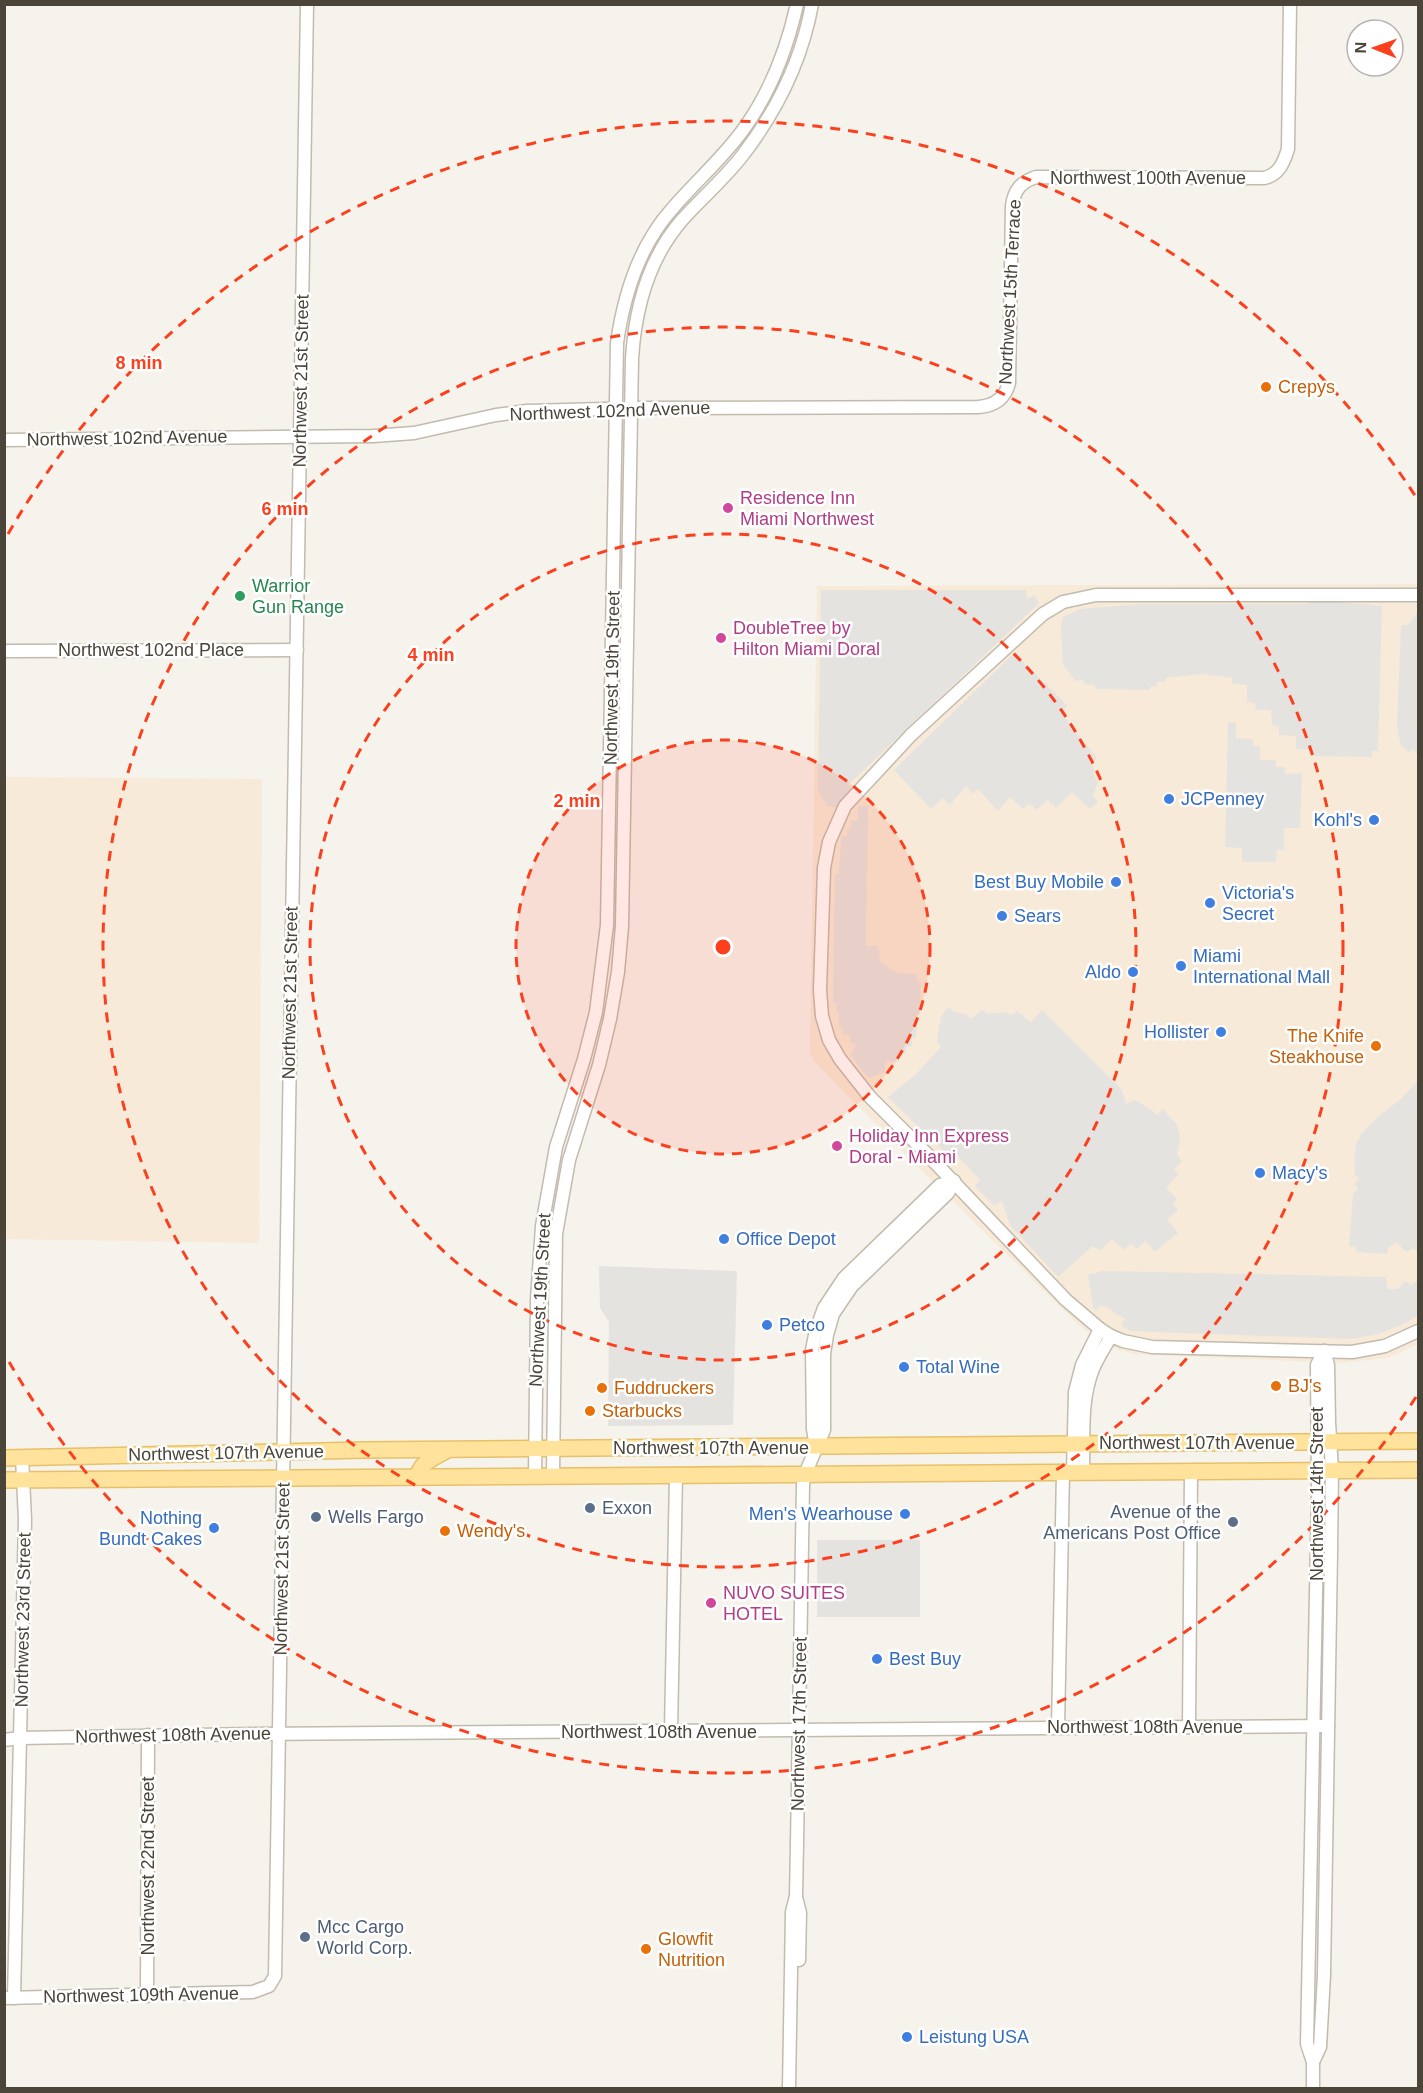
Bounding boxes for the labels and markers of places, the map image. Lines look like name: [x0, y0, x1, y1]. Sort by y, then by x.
place label: Crepys: [1278, 377, 1335, 397]
marker: Crepys: [1259, 380, 1273, 394]
place label: Residence Inn Miami Northwest: [740, 488, 874, 529]
marker: Residence Inn Miami Northwest: [721, 501, 735, 515]
place label: Warrior Gun Range: [252, 576, 344, 617]
marker: Warrior Gun Range: [233, 589, 247, 603]
place label: DoubleTree by Hilton Miami Doral: [733, 618, 880, 659]
marker: DoubleTree by Hilton Miami Doral: [714, 631, 728, 645]
place label: JCPenney: [1181, 789, 1264, 809]
marker: JCPenney: [1162, 792, 1176, 806]
place label: Kohl's: [1314, 810, 1362, 830]
marker: Kohl's: [1367, 813, 1381, 827]
place label: Best Buy Mobile: [974, 872, 1104, 892]
marker: Best Buy Mobile: [1109, 875, 1123, 889]
place label: Victoria's Secret: [1222, 883, 1294, 924]
marker: Victoria's Secret: [1203, 896, 1217, 910]
place label: Sears: [1014, 906, 1061, 926]
marker: Sears: [995, 909, 1009, 923]
centre of rings: [713, 937, 733, 957]
place label: Miami International Mall: [1193, 946, 1330, 987]
marker: Miami International Mall: [1174, 959, 1188, 973]
place label: Aldo: [1085, 962, 1121, 982]
marker: Aldo: [1126, 965, 1140, 979]
place label: Hollister: [1144, 1022, 1209, 1042]
marker: Hollister: [1214, 1025, 1228, 1039]
place label: The Knife Steakhouse: [1269, 1026, 1364, 1067]
marker: The Knife Steakhouse: [1369, 1039, 1383, 1053]
place label: Holiday Inn Express Doral - Miami: [849, 1126, 1009, 1167]
marker: Holiday Inn Express Doral - Miami: [830, 1139, 844, 1153]
place label: Macy's: [1272, 1163, 1327, 1183]
marker: Macy's: [1253, 1166, 1267, 1180]
place label: Office Depot: [736, 1229, 836, 1249]
marker: Office Depot: [717, 1232, 731, 1246]
place label: Petco: [779, 1315, 825, 1335]
marker: Petco: [760, 1318, 774, 1332]
place label: Total Wine: [916, 1357, 1000, 1377]
marker: Total Wine: [897, 1360, 911, 1374]
place label: BJ's: [1288, 1376, 1321, 1396]
place label: Fuddruckers: [614, 1378, 714, 1398]
marker: BJ's: [1269, 1379, 1283, 1393]
marker: Fuddruckers: [595, 1381, 609, 1395]
place label: Starbucks: [602, 1401, 682, 1421]
marker: Starbucks: [583, 1404, 597, 1418]
place label: Exxon: [602, 1498, 652, 1518]
marker: Exxon: [583, 1501, 597, 1515]
place label: Avenue of the Americans Post Office: [1043, 1502, 1221, 1543]
place label: Men's Wearhouse: [749, 1504, 893, 1524]
place label: Wells Fargo: [328, 1507, 424, 1527]
marker: Men's Wearhouse: [898, 1507, 912, 1521]
place label: Nothing Bundt Cakes: [99, 1508, 202, 1549]
marker: Wells Fargo: [309, 1510, 323, 1524]
marker: Avenue of the Americans Post Office: [1226, 1515, 1240, 1529]
marker: Nothing Bundt Cakes: [207, 1521, 221, 1535]
place label: Wendy's: [457, 1521, 525, 1541]
marker: Wendy's: [438, 1524, 452, 1538]
place label: NUVO SUITES HOTEL: [723, 1583, 845, 1624]
marker: NUVO SUITES HOTEL: [704, 1596, 718, 1610]
place label: Best Buy: [889, 1649, 961, 1669]
marker: Best Buy: [870, 1652, 884, 1666]
place label: Mcc Cargo World Corp.: [317, 1917, 413, 1958]
place label: Glowfit Nutrition: [658, 1929, 725, 1970]
marker: Mcc Cargo World Corp.: [298, 1930, 312, 1944]
marker: Glowfit Nutrition: [639, 1942, 653, 1956]
place label: Leistung USA: [919, 2027, 1029, 2047]
marker: Leistung USA: [900, 2030, 914, 2044]

